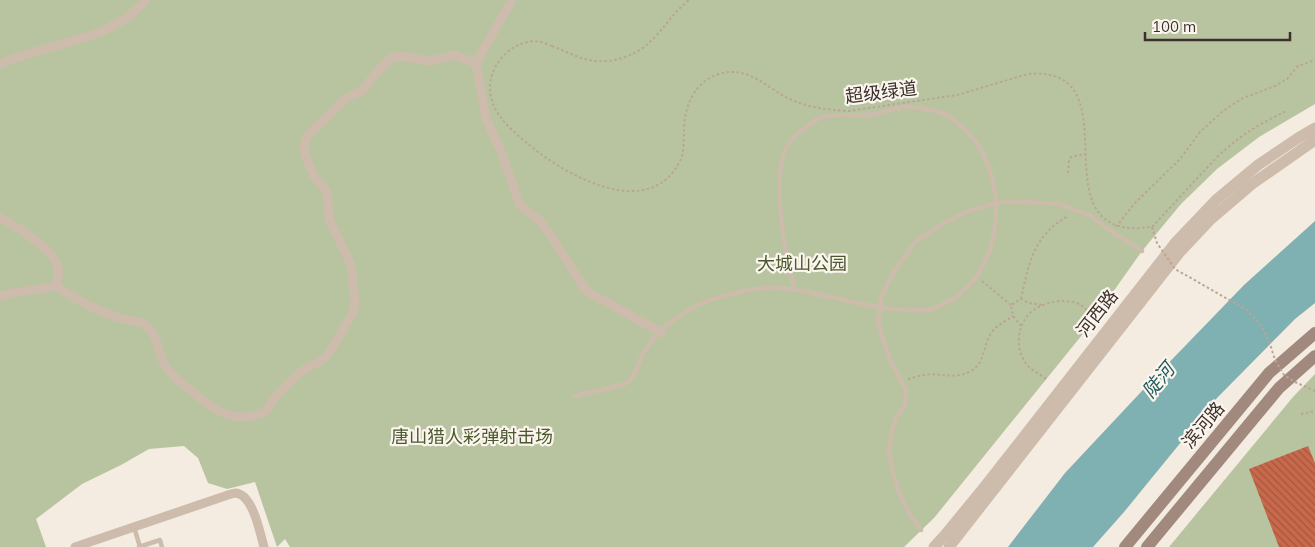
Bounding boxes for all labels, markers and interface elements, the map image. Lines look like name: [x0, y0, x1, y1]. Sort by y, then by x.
scale bar: [1145, 10, 1290, 42]
text: 100 m: [1152, 17, 1196, 36]
street label: 超级绿道: [844, 76, 918, 108]
park label: 大城山公园: [757, 252, 847, 275]
street label: 河西路: [1071, 285, 1123, 341]
water label: 陡河: [1137, 355, 1182, 402]
street label: 滨河路: [1177, 397, 1229, 453]
park label: 唐山猎人彩弹射击场: [391, 425, 553, 448]

